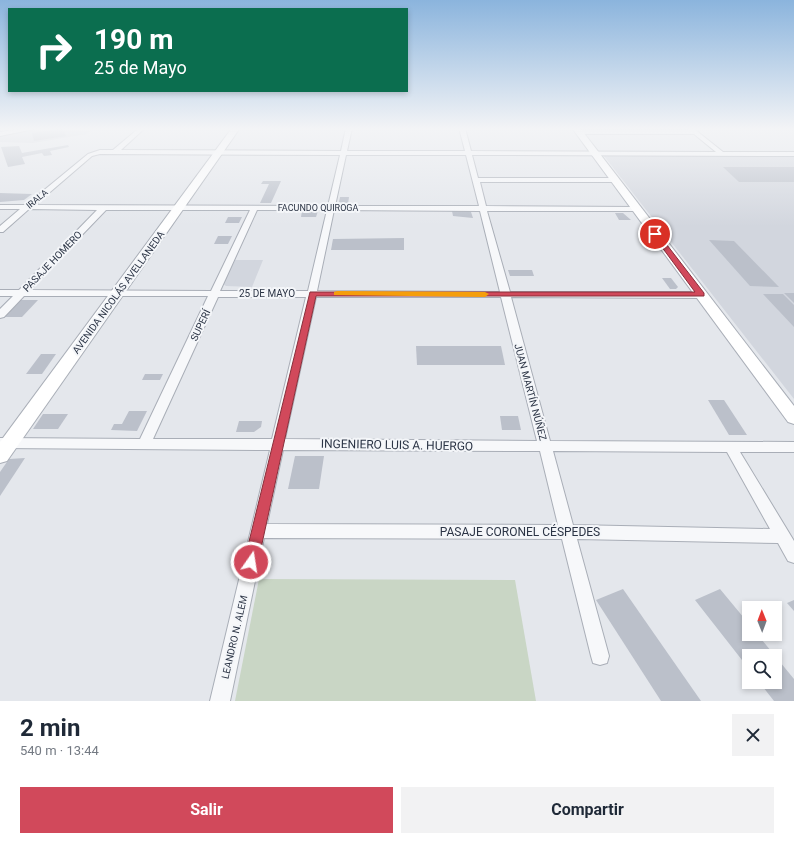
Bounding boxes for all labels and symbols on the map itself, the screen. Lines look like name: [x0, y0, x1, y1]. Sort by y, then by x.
street label: IRALA: [24, 187, 50, 211]
street label: FACUNDO QUIROGA: [278, 203, 358, 213]
pin: [638, 217, 672, 251]
street label: AVENIDA NICOLÁS AVELLANEDA: [70, 228, 167, 356]
street label: PASAJE HOMERO: [21, 229, 84, 294]
street label: 25 DE MAYO: [239, 288, 295, 299]
street label: SUPERÍ: [188, 307, 213, 343]
street label: JUAN MARTÍN NÚÑEZ: [512, 342, 550, 442]
street label: INGENIERO LUIS A. HUERGO: [321, 437, 473, 453]
street label: PASAJE CORONEL CÉSPEDES: [440, 524, 600, 539]
position arrow: [230, 541, 272, 583]
street label: LEANDRO N. ALEM: [220, 594, 249, 680]
north arrow: [742, 601, 782, 641]

